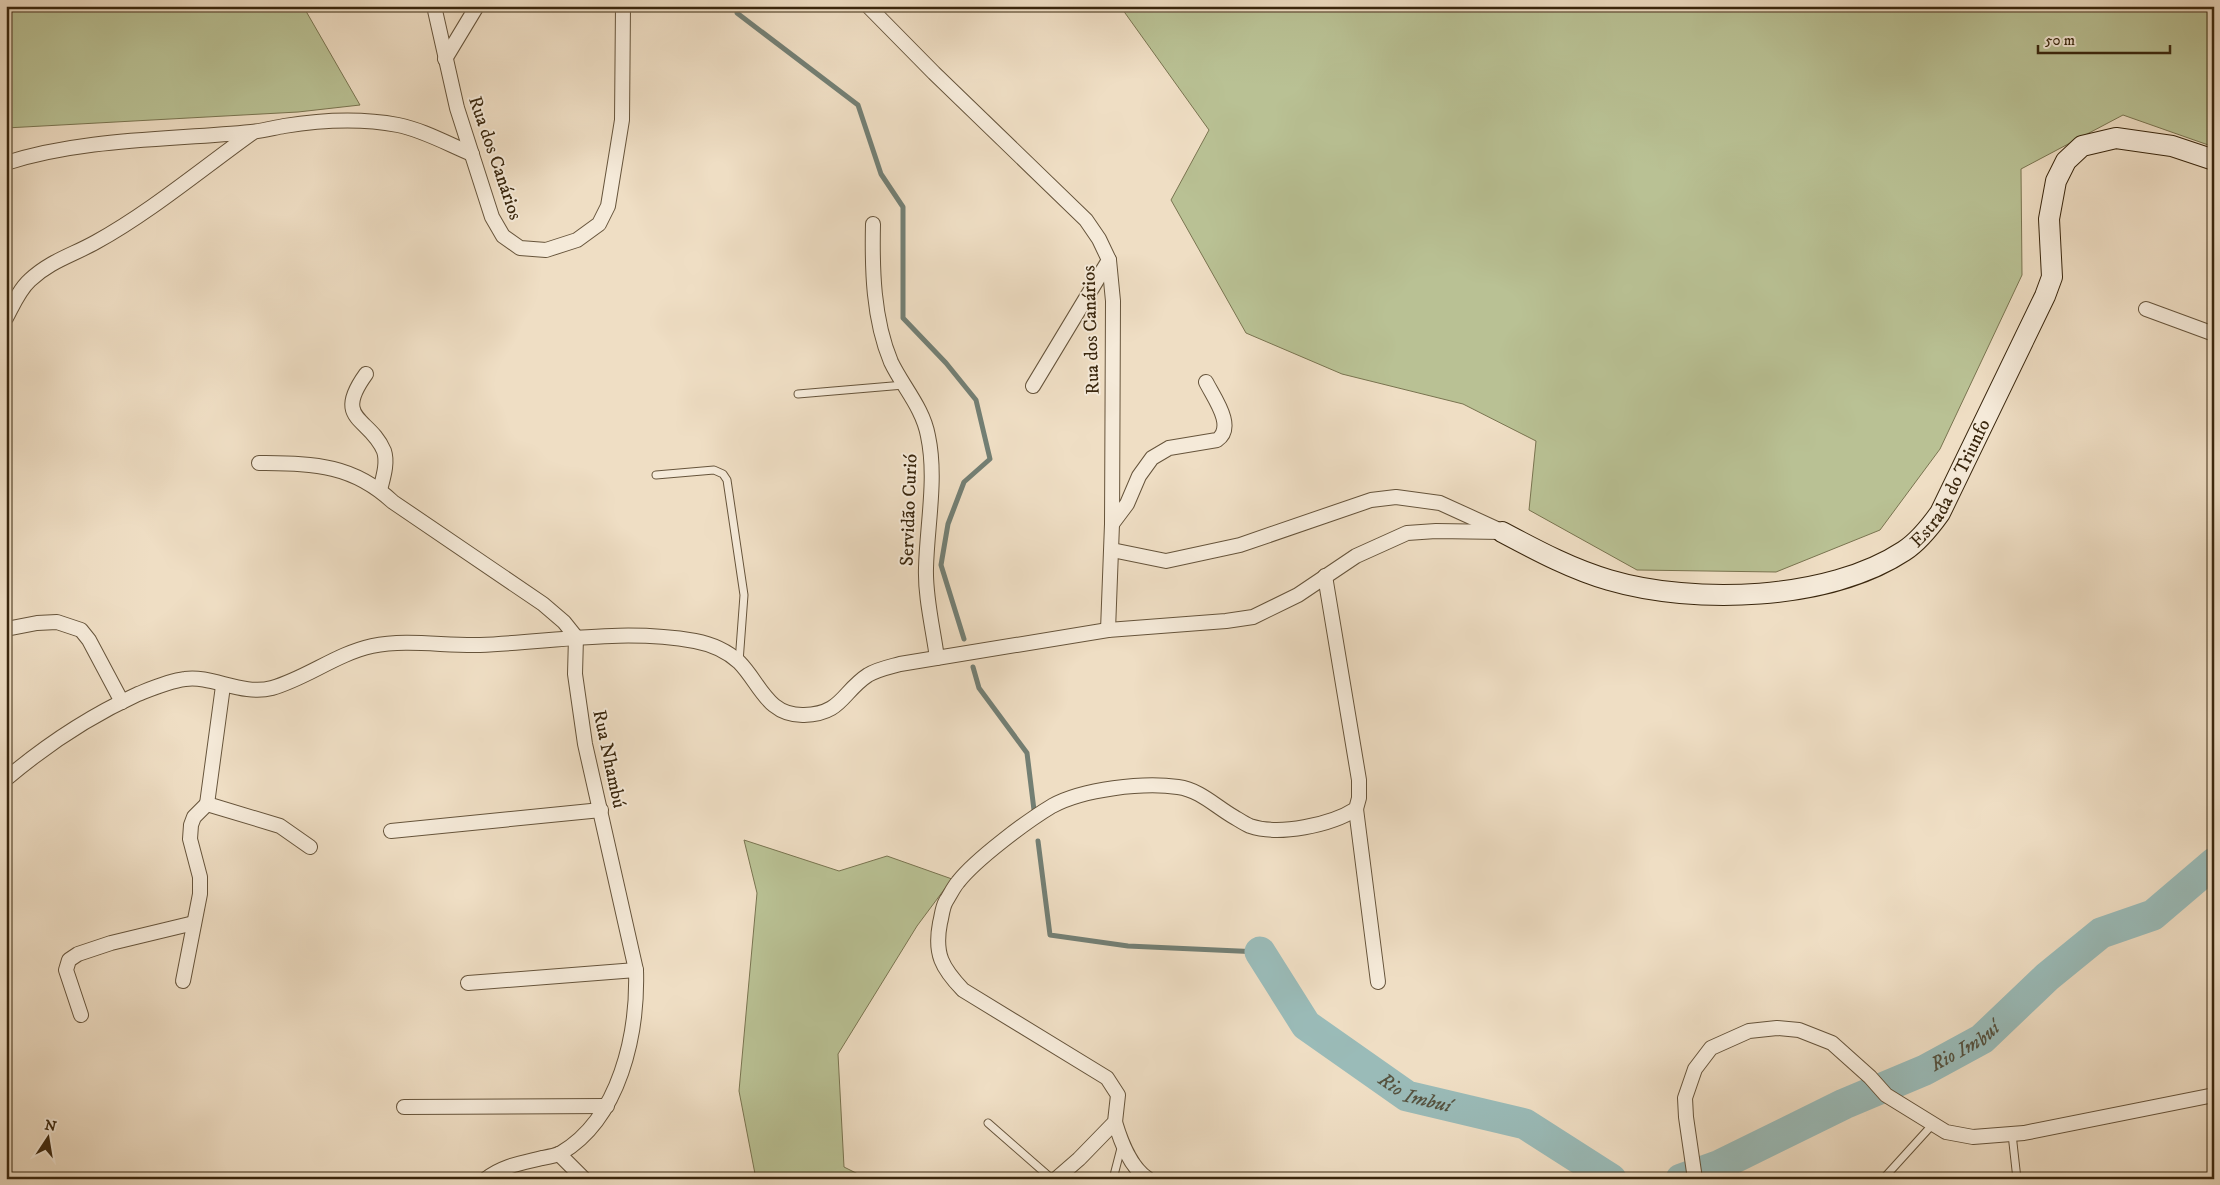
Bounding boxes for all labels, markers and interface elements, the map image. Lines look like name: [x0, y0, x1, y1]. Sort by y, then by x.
scale bar: [2038, 22, 2170, 54]
text: 50 m: [2045, 31, 2075, 50]
street label: Rua dos Canários: [463, 93, 527, 223]
street label: Rua dos Canários: [1077, 265, 1105, 395]
street label: Estrada do Triunfo: [1905, 415, 1995, 553]
street label: Servidão Curió: [896, 453, 922, 567]
street label: Rua Nhambú: [587, 708, 631, 810]
water label: Rio Imbuí: [1925, 1013, 2008, 1078]
water label: Rio Imbuí: [1372, 1067, 1457, 1119]
north arrow: [22, 1112, 72, 1162]
text: N: [43, 1116, 58, 1136]

